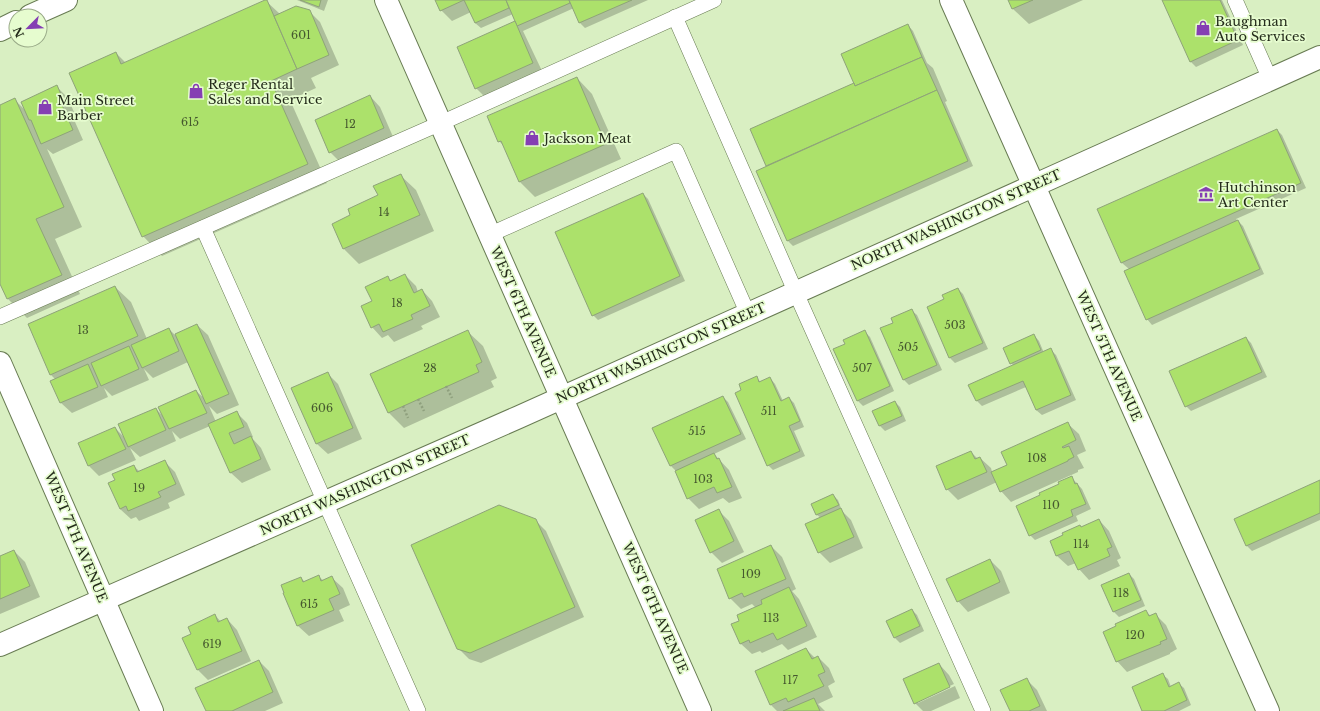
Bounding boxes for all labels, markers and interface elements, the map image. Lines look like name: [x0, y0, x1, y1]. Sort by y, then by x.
north arrow: [8, 8, 48, 48]
place label: Baughman Auto Services: [1214, 13, 1306, 45]
shop icon: Baughman Auto Services: [1194, 19, 1212, 37]
text: N: [10, 24, 27, 40]
house number: 601: [291, 28, 311, 42]
place label: Reger Rental Sales and Service: [208, 76, 322, 108]
shop icon: Reger Rental Sales and Service: [187, 82, 205, 100]
place label: Main Street Barber: [57, 92, 135, 124]
shop icon: Main Street Barber: [36, 98, 54, 116]
house number: 615: [181, 115, 199, 129]
house number: 12: [344, 117, 356, 131]
shop icon: Jackson Meat: [523, 129, 541, 147]
place label: Jackson Meat: [542, 130, 631, 147]
street label: NORTH WASHINGTON STREET: [848, 166, 1064, 274]
place label: Hutchinson Art Center: [1217, 179, 1296, 211]
museum icon: Hutchinson Art Center: [1197, 185, 1215, 203]
house number: 14: [378, 205, 390, 219]
street label: WEST 6TH AVENUE: [486, 243, 560, 380]
street label: WEST 5TH AVENUE: [1072, 287, 1145, 424]
house number: 18: [391, 296, 403, 310]
street label: NORTH WASHINGTON STREET: [553, 299, 769, 407]
house number: 503: [945, 318, 966, 332]
house number: 13: [77, 323, 89, 337]
house number: 505: [898, 340, 918, 354]
house number: 28: [423, 361, 437, 375]
house number: 507: [852, 361, 872, 375]
house number: 606: [311, 401, 333, 415]
house number: 511: [761, 404, 777, 418]
house number: 515: [688, 424, 706, 438]
street label: NORTH WASHINGTON STREET: [257, 431, 473, 539]
house number: 108: [1027, 451, 1047, 465]
street label: WEST 7TH AVENUE: [40, 468, 111, 605]
house number: 103: [693, 472, 713, 486]
house number: 19: [133, 481, 145, 495]
house number: 110: [1042, 498, 1060, 512]
house number: 114: [1073, 537, 1089, 551]
street label: WEST 6TH AVENUE: [618, 539, 692, 676]
house number: 109: [741, 567, 761, 581]
house number: 118: [1113, 586, 1129, 600]
house number: 615: [300, 597, 318, 611]
house number: 113: [763, 611, 780, 625]
house number: 120: [1125, 628, 1145, 642]
house number: 619: [202, 637, 222, 651]
house number: 117: [782, 673, 798, 687]

